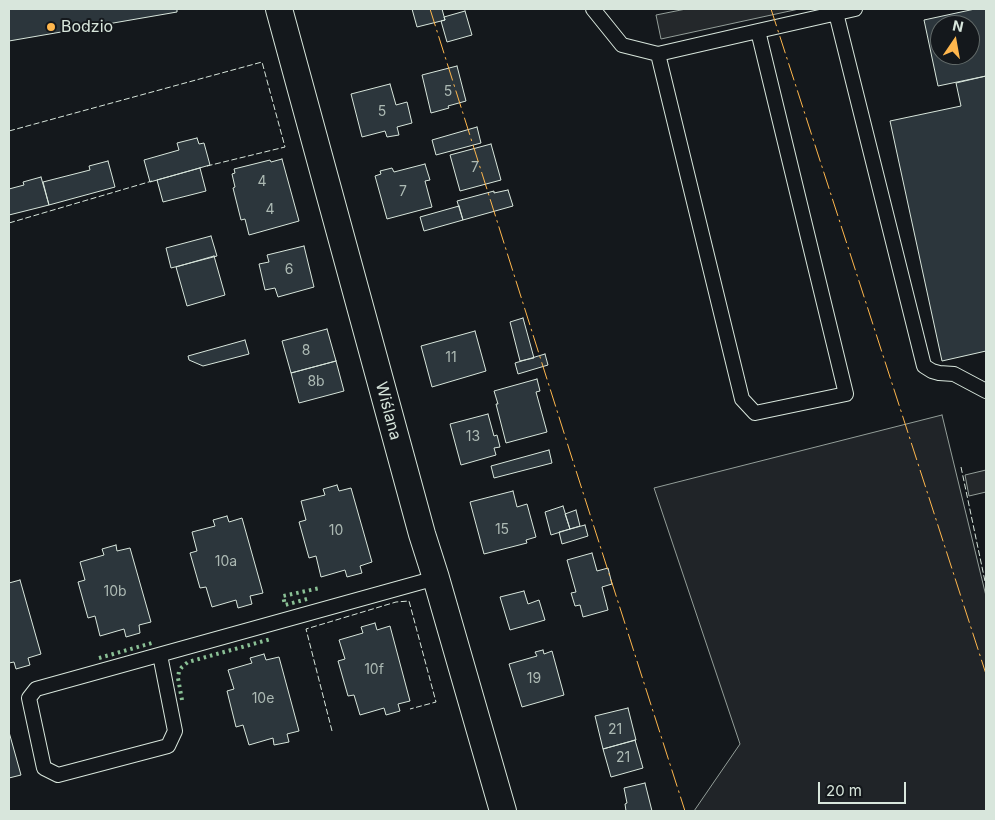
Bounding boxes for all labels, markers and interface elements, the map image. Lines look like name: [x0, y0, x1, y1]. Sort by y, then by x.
north arrow: [930, 15, 980, 65]
text: N: [951, 16, 965, 35]
place label: Bodzio: [61, 17, 113, 37]
marker: Bodzio: [45, 21, 57, 33]
house number: 5: [444, 84, 452, 100]
house number: 5: [378, 104, 386, 120]
house number: 7: [471, 160, 479, 176]
house number: 4: [257, 174, 267, 190]
house number: 7: [399, 184, 407, 200]
house number: 4: [265, 202, 275, 218]
house number: 6: [285, 262, 293, 278]
house number: 8: [302, 343, 310, 359]
house number: 11: [445, 350, 457, 366]
house number: 8b: [307, 374, 325, 390]
street label: Wiślana: [371, 380, 405, 442]
house number: 13: [466, 429, 480, 445]
house number: 15: [495, 522, 509, 538]
house number: 10: [329, 523, 343, 539]
house number: 10a: [215, 554, 237, 570]
house number: 10b: [103, 584, 127, 600]
house number: 10f: [364, 662, 384, 678]
house number: 19: [527, 671, 541, 687]
house number: 10e: [252, 691, 274, 707]
house number: 21: [608, 722, 622, 738]
house number: 21: [616, 750, 630, 766]
scale bar: [820, 772, 908, 804]
text: 20 m: [826, 781, 862, 800]

